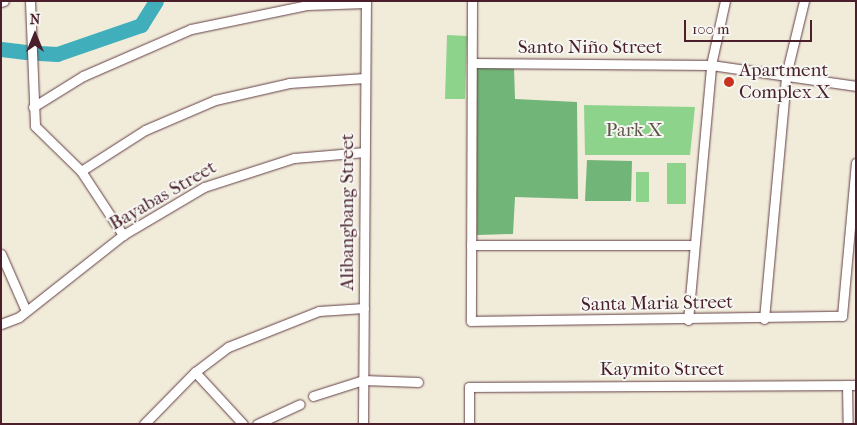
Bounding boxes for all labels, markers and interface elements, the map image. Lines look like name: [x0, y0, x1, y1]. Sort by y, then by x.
north arrow: [10, 10, 60, 60]
scale bar: [687, 10, 814, 42]
text: N: [30, 11, 40, 28]
text: 100 m: [692, 20, 730, 38]
street label: Santo Niño Street: [518, 37, 662, 59]
place label: Apartment Complex X: [739, 60, 830, 104]
marker: Apartment Complex X: [723, 76, 735, 88]
park label: Park X: [606, 120, 662, 142]
street label: Alibangbang Street: [337, 133, 359, 291]
street label: Bayabas Street: [106, 156, 220, 236]
street label: Santa Maria Street: [581, 291, 733, 317]
street label: Kaymito Street: [600, 359, 724, 381]

